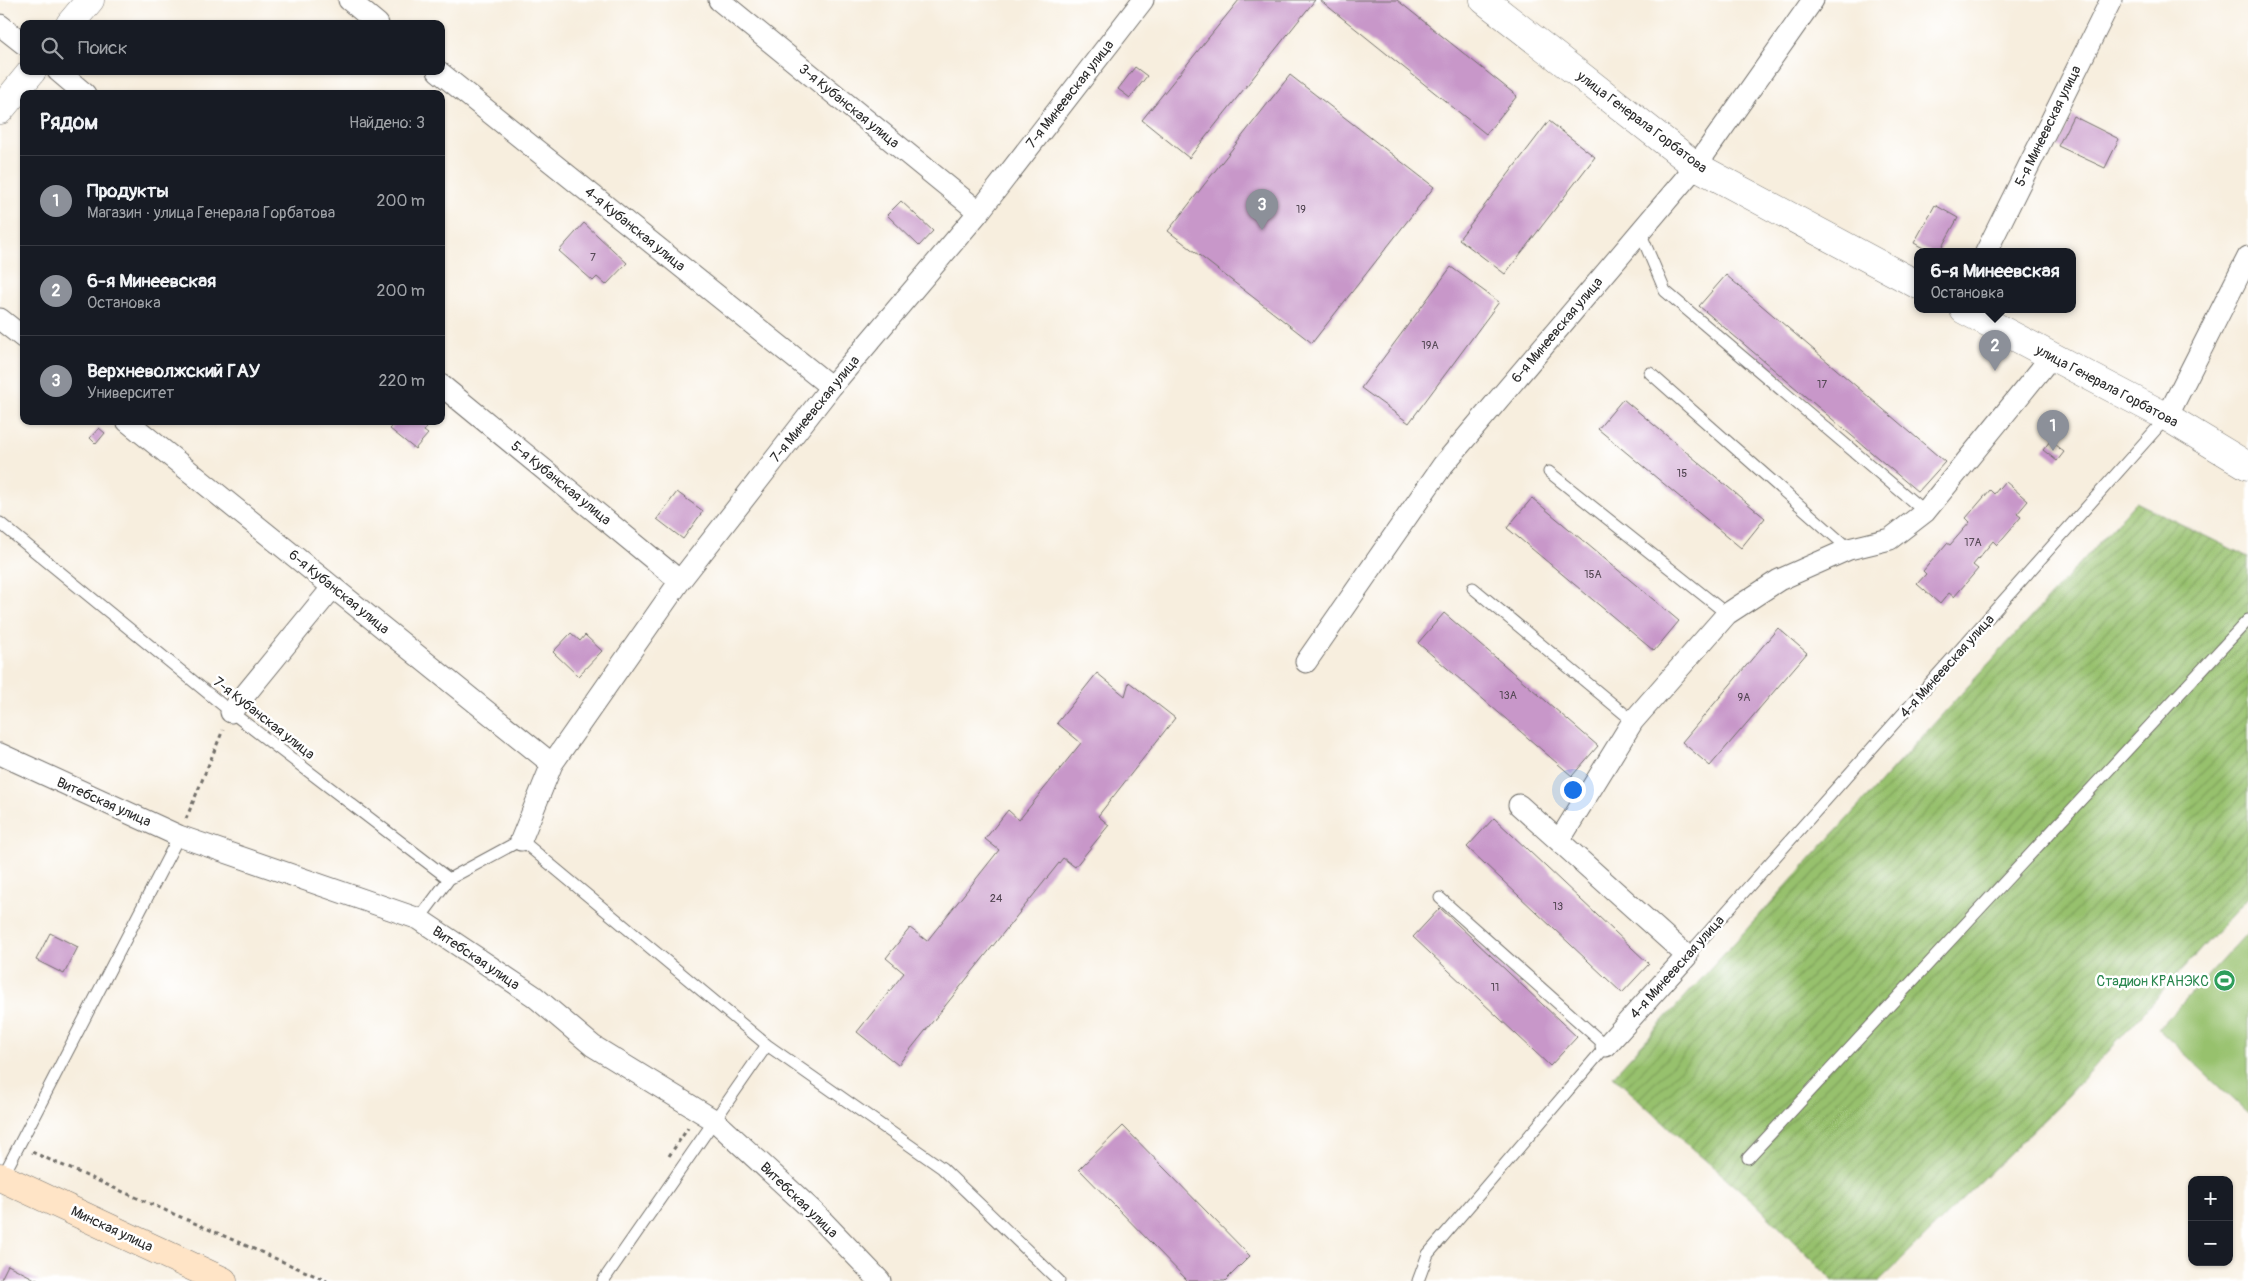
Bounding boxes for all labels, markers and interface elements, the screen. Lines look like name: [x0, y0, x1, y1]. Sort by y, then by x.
search box: [20, 20, 445, 75]
icon: search: [38, 34, 66, 62]
text: Поиск: [78, 36, 128, 60]
street label: 7-я Минеевская улица: [1023, 37, 1117, 151]
street label: 3-я Кубанская улица: [795, 60, 903, 152]
street label: 5-я Минеевская улица: [2011, 63, 2085, 189]
street label: улица Генерала Горбатова: [1573, 67, 1711, 177]
text: Рядом: [40, 109, 98, 136]
text: Найдено: 3: [349, 113, 425, 133]
text: Продукты: [87, 179, 169, 203]
street label: 4-я Кубанская улица: [581, 183, 689, 275]
pin: 3: [1246, 189, 1278, 230]
text: 1: [53, 191, 59, 211]
text: 200 m: [377, 191, 425, 211]
text: Магазин · улица Генерала Горбатова: [87, 203, 335, 223]
house number: 19: [1296, 203, 1306, 216]
popup: [1914, 248, 2076, 313]
house number: 7: [590, 251, 596, 264]
text: 6-я Минеевская: [1930, 259, 2060, 283]
text: 6-я Минеевская: [87, 269, 216, 293]
street label: 6-я Минеевская улица: [1508, 274, 1606, 386]
text: 2: [52, 281, 60, 301]
text: 200 m: [377, 281, 425, 301]
text: Остановка: [1930, 283, 2004, 303]
text: Остановка: [87, 293, 161, 313]
pin: 2: [1979, 330, 2011, 371]
house number: 19А: [1421, 339, 1439, 352]
street label: улица Генерала Горбатова: [2032, 341, 2181, 431]
street label: 7-я Минеевская улица: [767, 352, 863, 466]
text: Верхневолжский ГАУ: [87, 359, 260, 383]
text: 3: [52, 371, 60, 391]
text: 220 m: [379, 371, 425, 391]
house number: 17: [1817, 378, 1827, 391]
text: Университет: [87, 383, 174, 403]
pin: 1: [2037, 410, 2069, 451]
street label: 5-я Кубанская улица: [507, 437, 615, 529]
house number: 15: [1677, 467, 1687, 480]
house number: 17А: [1964, 536, 1982, 549]
street label: 6-я Кубанская улица: [285, 546, 393, 638]
house number: 15А: [1584, 568, 1602, 581]
street label: 4-я Минеевская улица: [1896, 611, 1998, 721]
street label: 7-я Кубанская улица: [210, 673, 318, 763]
house number: 13А: [1499, 689, 1517, 702]
house number: 9А: [1738, 691, 1750, 704]
street label: Витебская улица: [54, 774, 154, 830]
your location: [1560, 777, 1586, 803]
house number: 24: [990, 892, 1003, 905]
house number: 13: [1553, 900, 1563, 913]
street label: 4-я Минеевская улица: [1626, 912, 1728, 1022]
street label: Витебская улица: [429, 923, 523, 993]
sports icon: Стадион КРАНЭКС: [2213, 969, 2237, 993]
place label: Стадион КРАНЭКС: [2097, 973, 2209, 990]
house number: 11: [1491, 981, 1499, 994]
street label: Витебская улица: [757, 1159, 841, 1241]
map controls: [2188, 1176, 2233, 1266]
button: +: [2188, 1176, 2233, 1221]
street label: Минская улица: [68, 1203, 156, 1255]
button: −: [2188, 1221, 2233, 1266]

